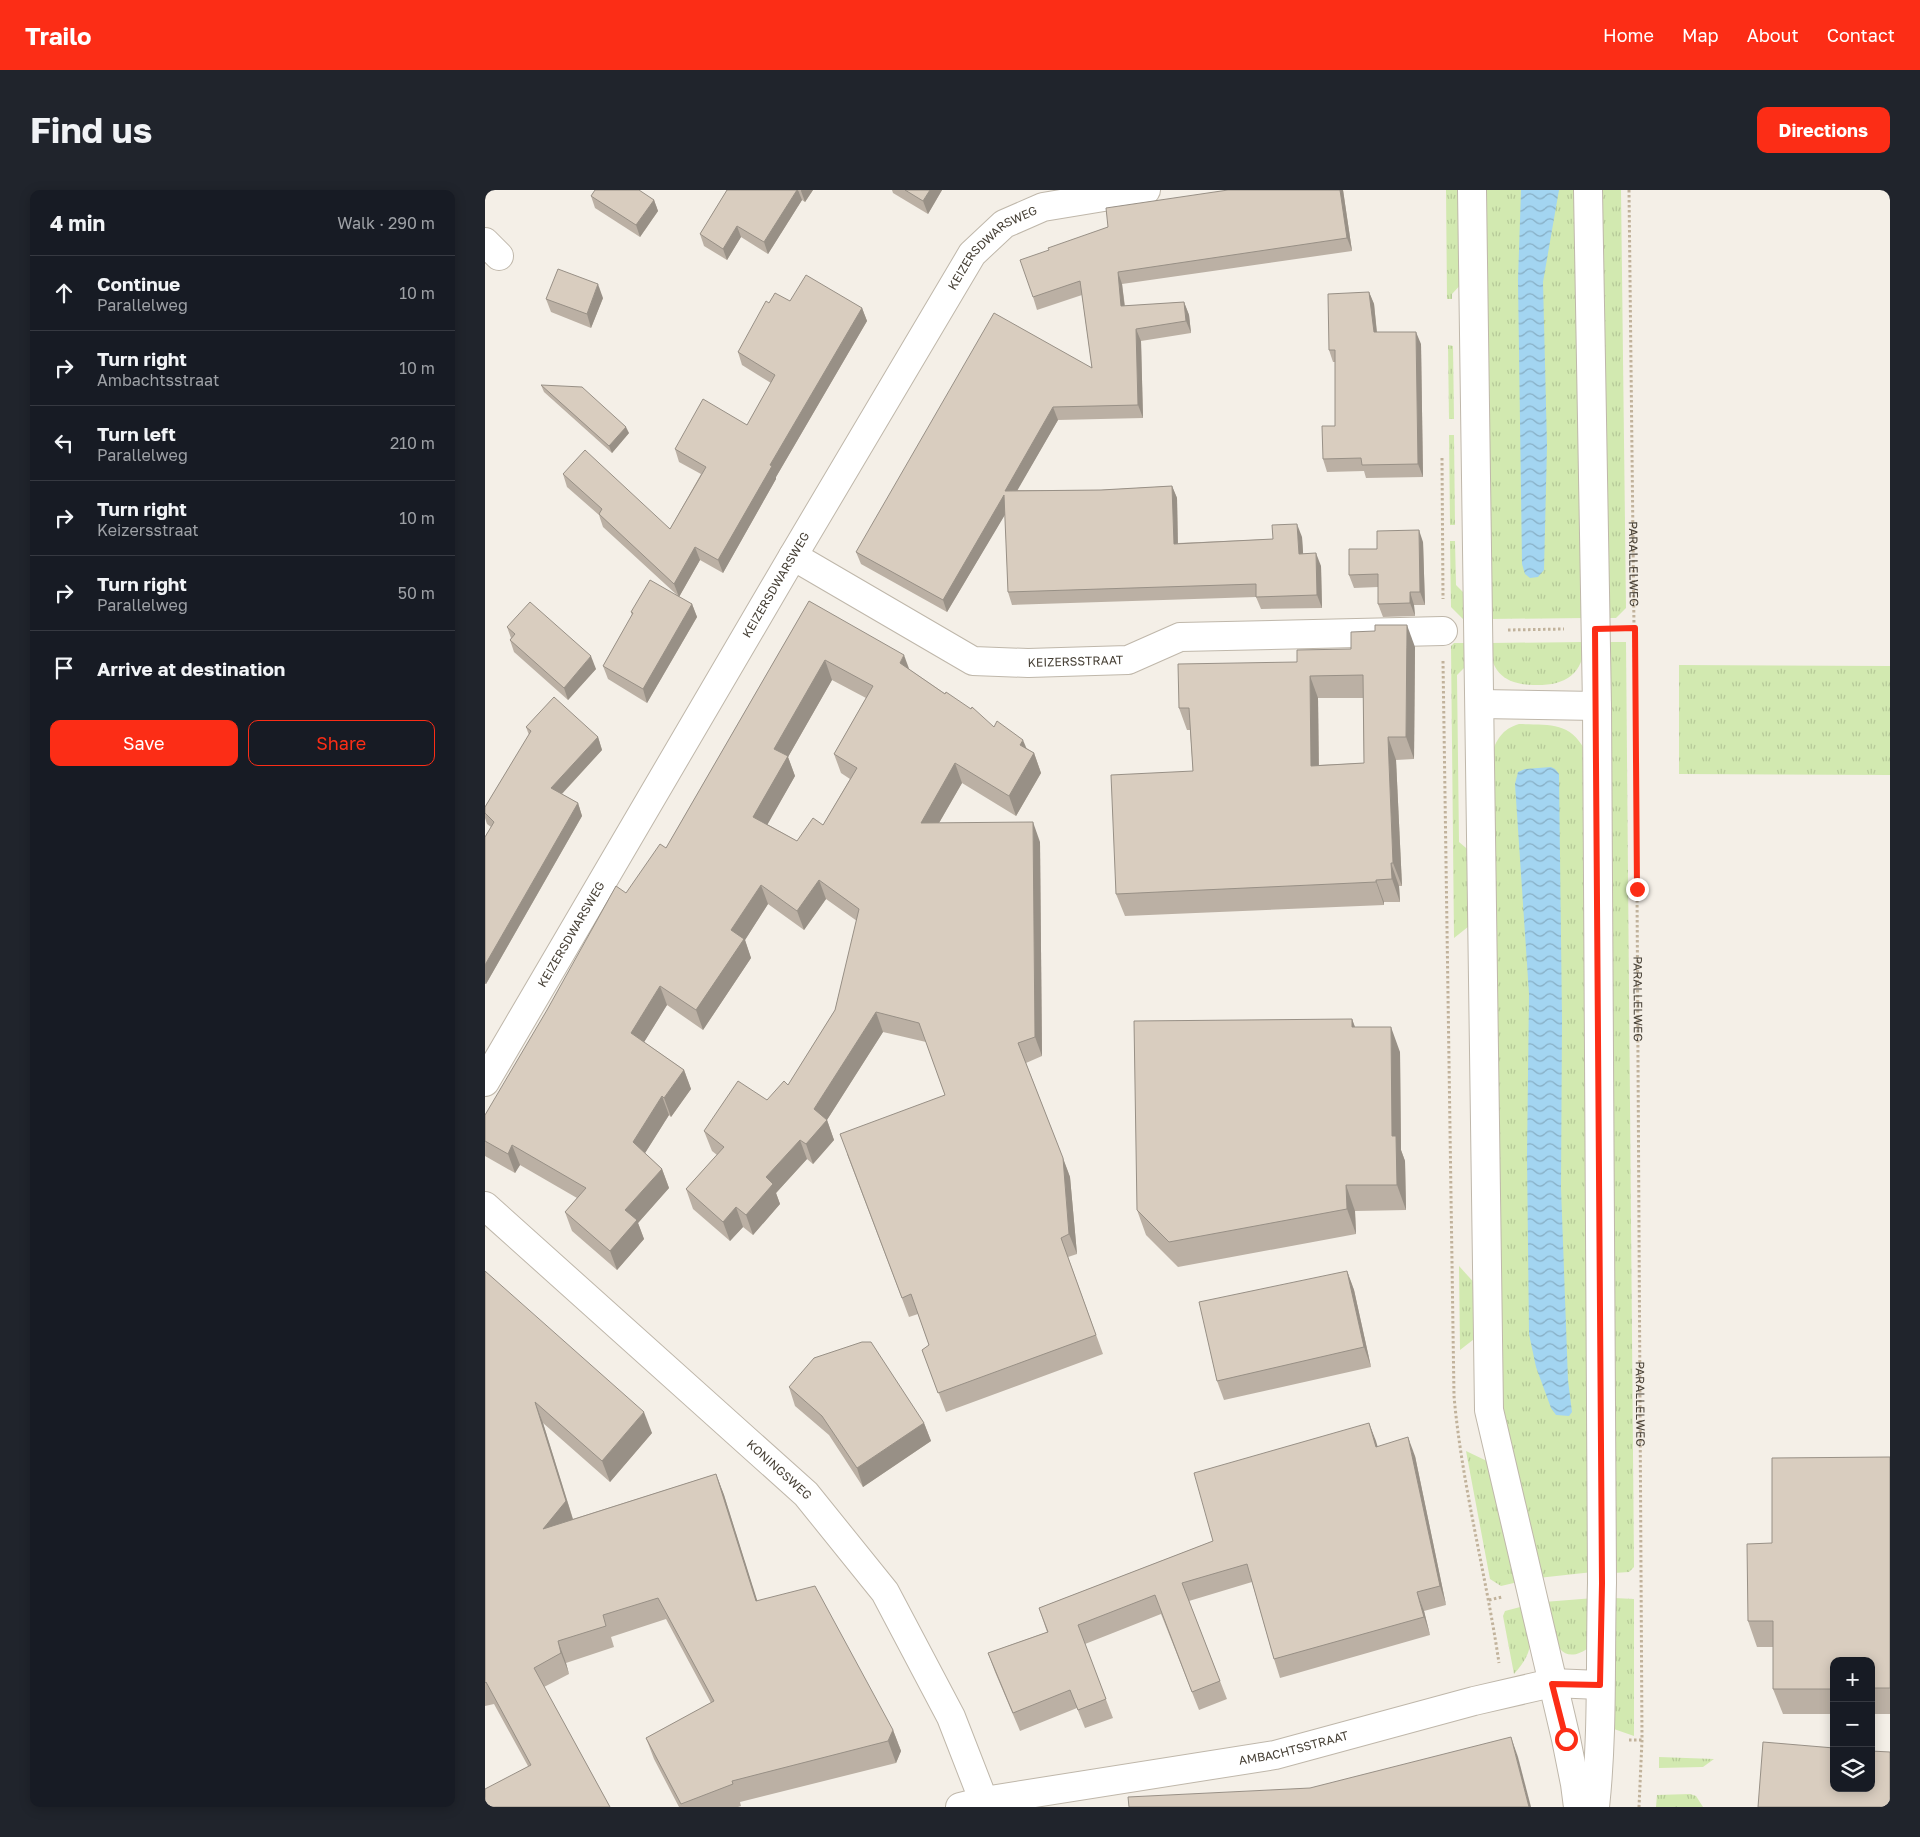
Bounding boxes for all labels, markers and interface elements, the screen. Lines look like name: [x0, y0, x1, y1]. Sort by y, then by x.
text: Trailo: [25, 21, 91, 50]
text: Home: [1603, 24, 1654, 46]
text: Map: [1682, 24, 1719, 46]
text: About: [1747, 24, 1799, 46]
text: Contact: [1827, 24, 1895, 46]
button: Directions: [1757, 107, 1890, 153]
text: Find us: [30, 109, 152, 151]
street label: KEIZERSDWARSWEG: [944, 202, 1039, 292]
text: 4 min: [50, 210, 105, 236]
text: Walk · 290 m: [337, 213, 435, 233]
text: Continue: [97, 272, 180, 295]
icon: ahead: [50, 279, 78, 307]
text: 10 m: [399, 283, 435, 303]
text: Parallelweg: [97, 295, 188, 315]
text: Turn right: [97, 347, 187, 370]
icon: right: [50, 354, 78, 382]
text: 10 m: [399, 358, 435, 378]
text: Ambachtsstraat: [97, 370, 219, 390]
text: Turn left: [97, 422, 176, 445]
icon: left: [50, 429, 78, 457]
text: 210 m: [390, 433, 435, 453]
text: Parallelweg: [97, 445, 188, 465]
text: Turn right: [97, 497, 187, 520]
icon: right: [50, 504, 78, 532]
text: 10 m: [399, 508, 435, 528]
text: Keizersstraat: [97, 520, 199, 540]
street label: PARALLELWEG: [1626, 521, 1642, 607]
street label: KEIZERSDWARSWEG: [739, 529, 812, 640]
text: Turn right: [97, 572, 187, 595]
icon: right: [50, 579, 78, 607]
text: 50 m: [398, 583, 435, 603]
text: Parallelweg: [97, 595, 188, 615]
street label: KEIZERSSTRAAT: [1027, 652, 1124, 670]
icon: arrive: [50, 654, 78, 682]
text: Arrive at destination: [97, 657, 285, 680]
button: Save: [50, 720, 238, 766]
button: Share: [248, 720, 435, 766]
route end: [1626, 878, 1649, 901]
street label: KEIZERSDWARSWEG: [534, 879, 608, 990]
street label: PARALLELWEG: [1630, 956, 1646, 1042]
street label: PARALLELWEG: [1633, 1361, 1648, 1447]
street label: KONINGSWEG: [744, 1436, 815, 1502]
map controls: [1830, 1657, 1875, 1792]
button: +: [1830, 1657, 1875, 1702]
button: −: [1830, 1702, 1875, 1747]
street label: AMBACHTSSTRAAT: [1238, 1727, 1351, 1768]
route start: [1555, 1728, 1578, 1751]
button: layers: [1830, 1747, 1875, 1792]

